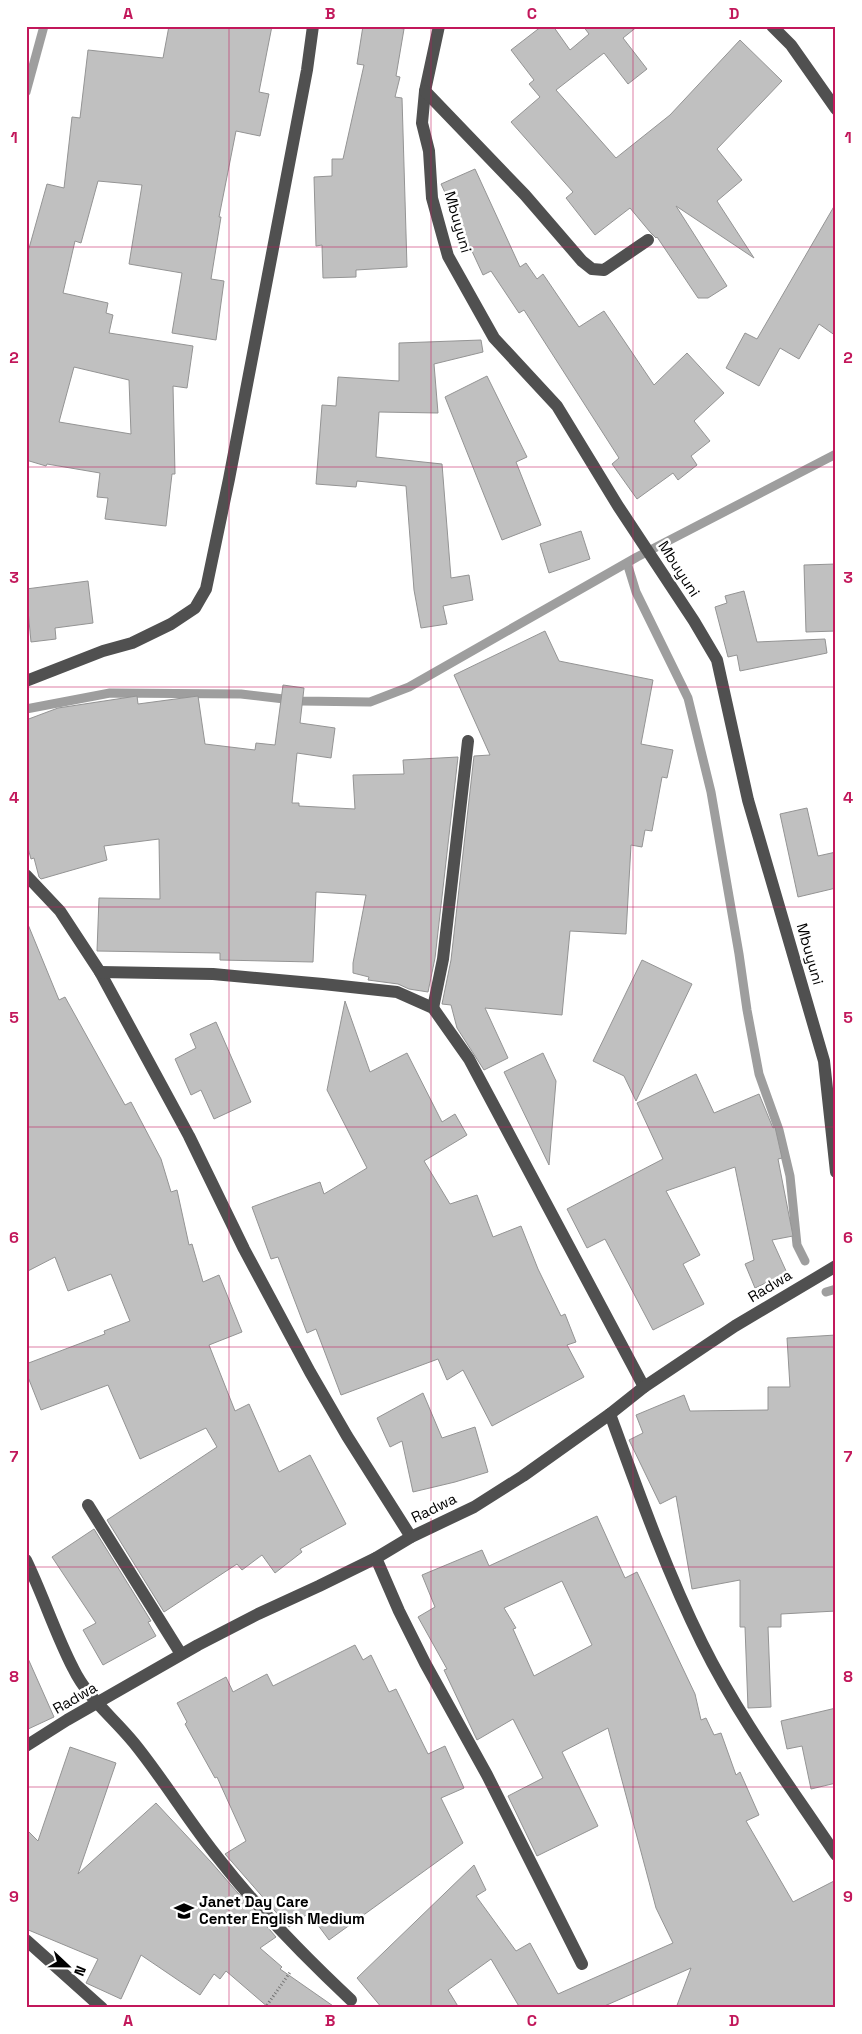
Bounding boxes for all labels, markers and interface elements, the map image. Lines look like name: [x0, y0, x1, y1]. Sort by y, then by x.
text: A: [123, 3, 133, 24]
text: B: [325, 3, 335, 24]
text: C: [527, 3, 537, 24]
text: D: [729, 3, 739, 24]
text: 1: [10, 127, 18, 148]
text: 1: [844, 127, 852, 148]
street label: Mbuyuni: [441, 189, 476, 255]
text: 2: [9, 347, 19, 368]
text: 2: [843, 347, 853, 368]
street label: Mbuyuni: [654, 537, 705, 600]
text: 3: [9, 567, 19, 588]
text: 3: [843, 567, 853, 588]
text: 4: [9, 787, 19, 808]
text: 4: [843, 787, 853, 808]
street label: Mbuyuni: [793, 921, 828, 987]
text: 5: [9, 1007, 19, 1028]
text: 5: [843, 1007, 853, 1028]
text: 6: [9, 1227, 19, 1248]
text: 6: [843, 1227, 853, 1248]
street label: Radwa: [744, 1265, 796, 1306]
text: 7: [10, 1446, 19, 1467]
text: 7: [844, 1446, 853, 1467]
street label: Radwa: [408, 1488, 460, 1527]
text: 8: [9, 1666, 19, 1687]
text: 8: [843, 1666, 853, 1687]
street label: Radwa: [49, 1677, 101, 1718]
text: 9: [9, 1886, 19, 1907]
text: 9: [843, 1886, 853, 1907]
place label: Janet Day Care Center English Medium: [199, 1892, 365, 1928]
school or university icon: Janet Day Care Center English Medium: [173, 1900, 195, 1922]
north arrow: [42, 1942, 92, 1992]
text: N: [70, 1963, 90, 1979]
text: A: [123, 2010, 133, 2031]
text: B: [325, 2010, 335, 2031]
text: C: [527, 2010, 537, 2031]
text: D: [729, 2010, 739, 2031]

